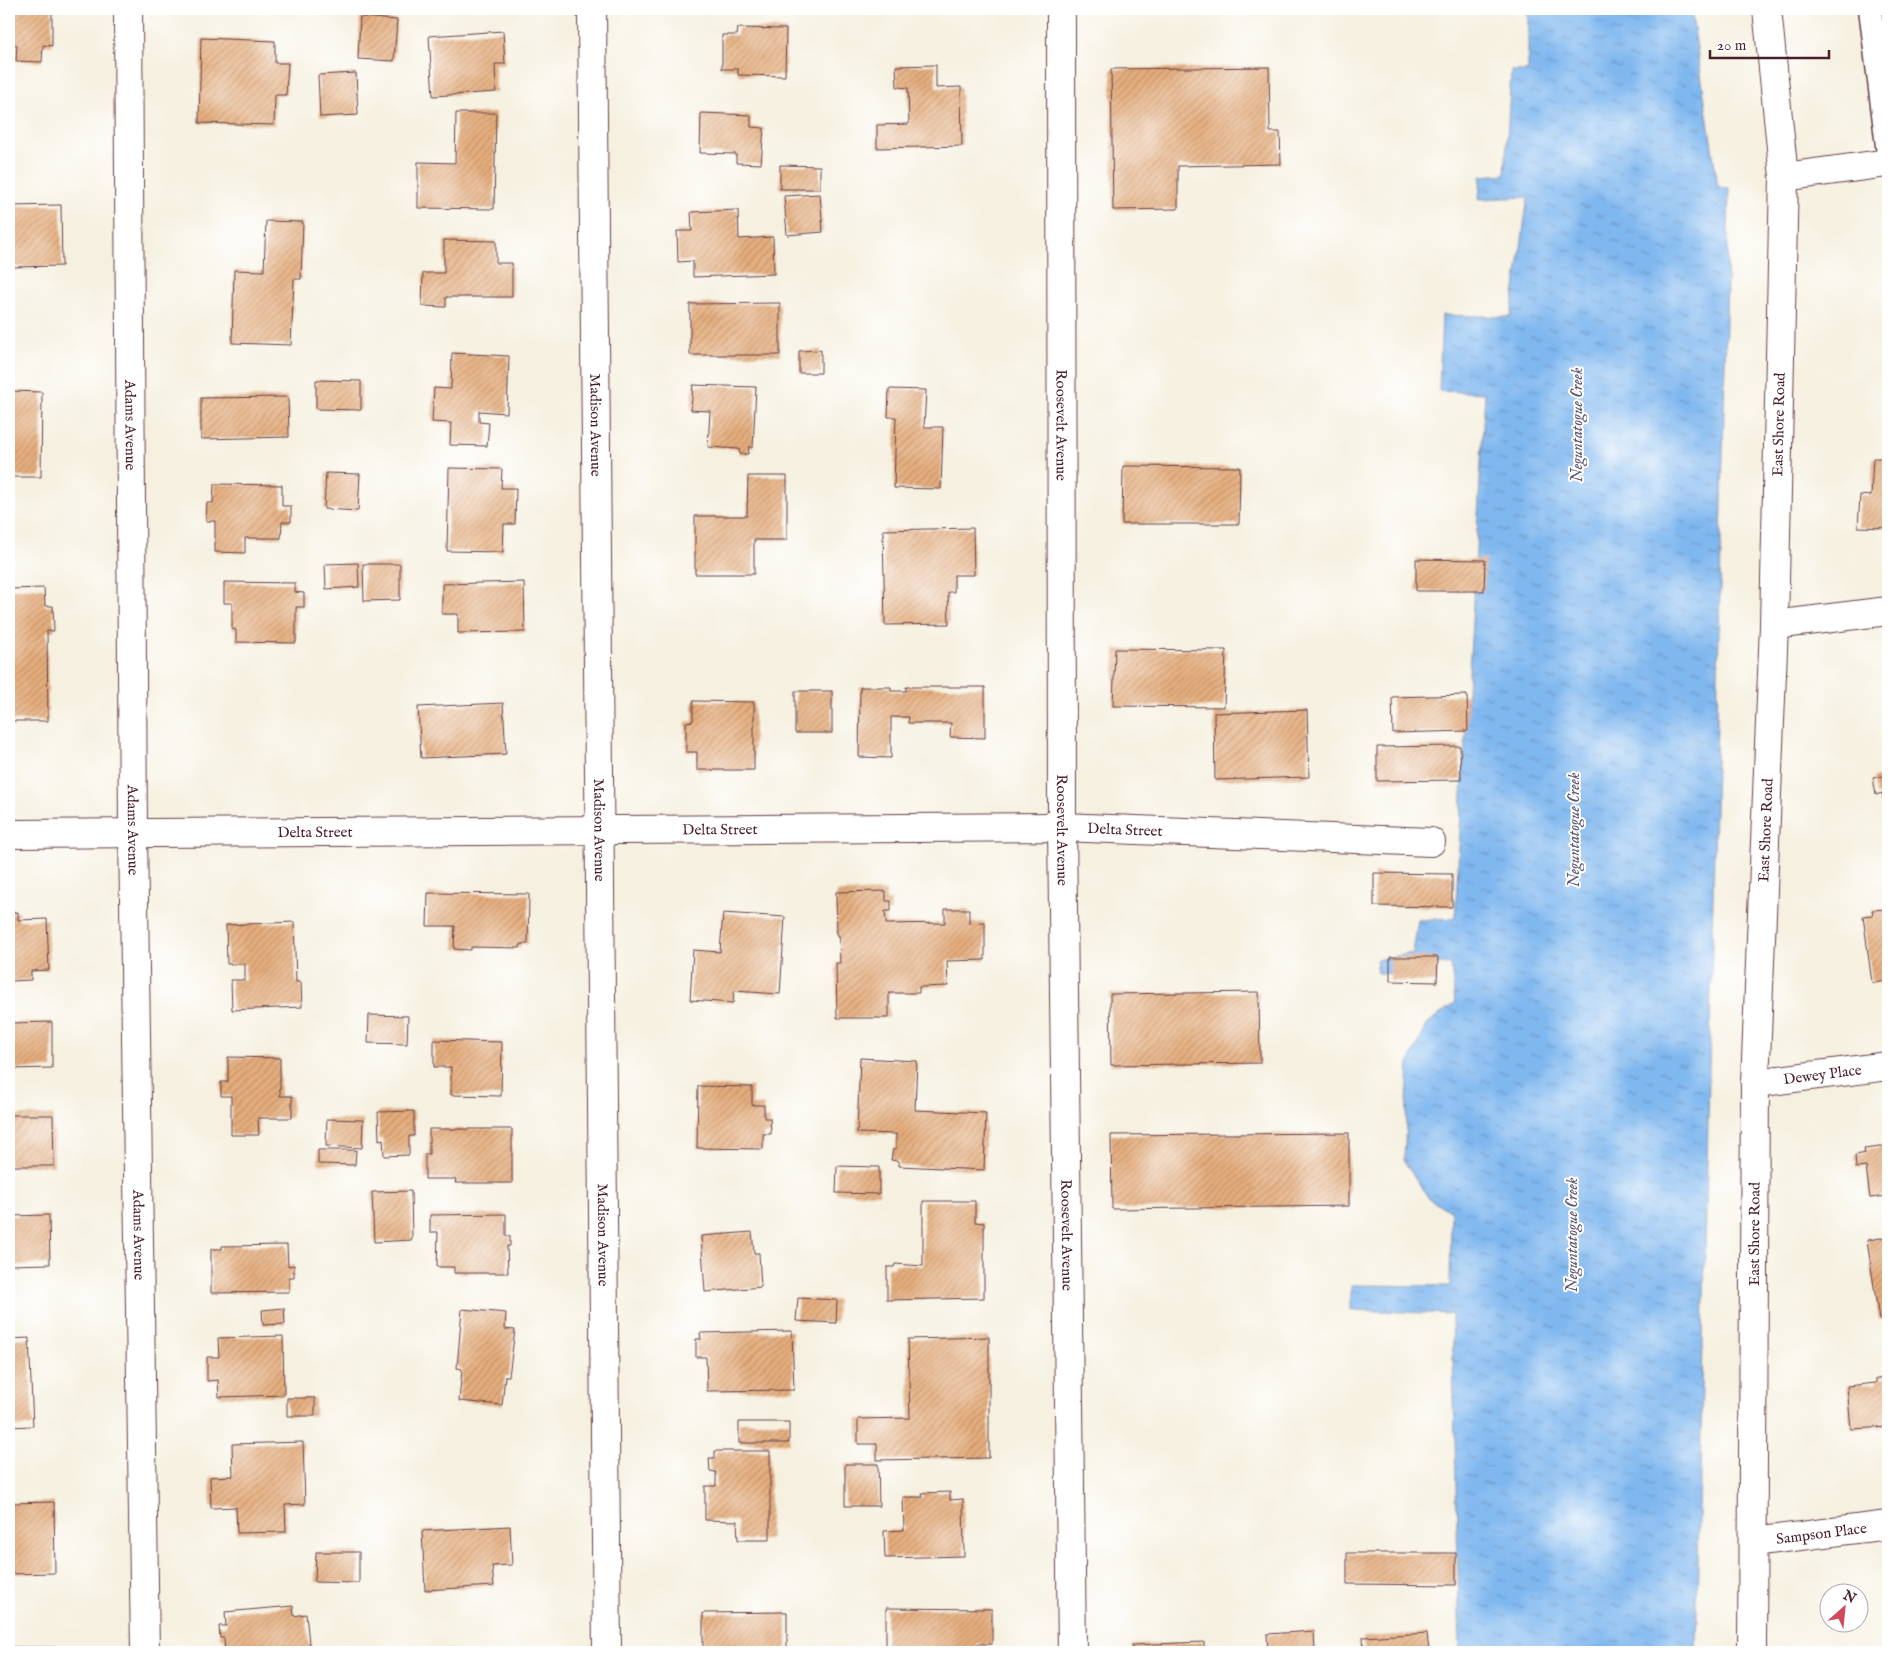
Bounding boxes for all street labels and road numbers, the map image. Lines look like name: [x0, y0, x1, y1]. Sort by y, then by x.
street label: Roosevelt Avenue: [1052, 369, 1071, 481]
street label: East Shore Road: [1768, 371, 1789, 477]
street label: Madison Avenue: [586, 373, 606, 477]
street label: Adams Avenue: [121, 379, 140, 470]
street label: Roosevelt Avenue: [1052, 774, 1072, 886]
street label: East Shore Road: [1754, 777, 1777, 883]
street label: Madison Avenue: [590, 778, 609, 882]
street label: Adams Avenue: [123, 784, 143, 876]
street label: Delta Street: [1087, 819, 1163, 841]
street label: Delta Street: [682, 820, 758, 839]
street label: Delta Street: [277, 822, 353, 842]
street label: Dewey Place: [1782, 1060, 1863, 1089]
street label: Roosevelt Avenue: [1057, 1179, 1077, 1291]
street label: East Shore Road: [1744, 1181, 1764, 1286]
street label: Madison Avenue: [593, 1183, 613, 1287]
street label: Adams Avenue: [129, 1188, 149, 1281]
street label: Sampson Place: [1775, 1518, 1868, 1548]

